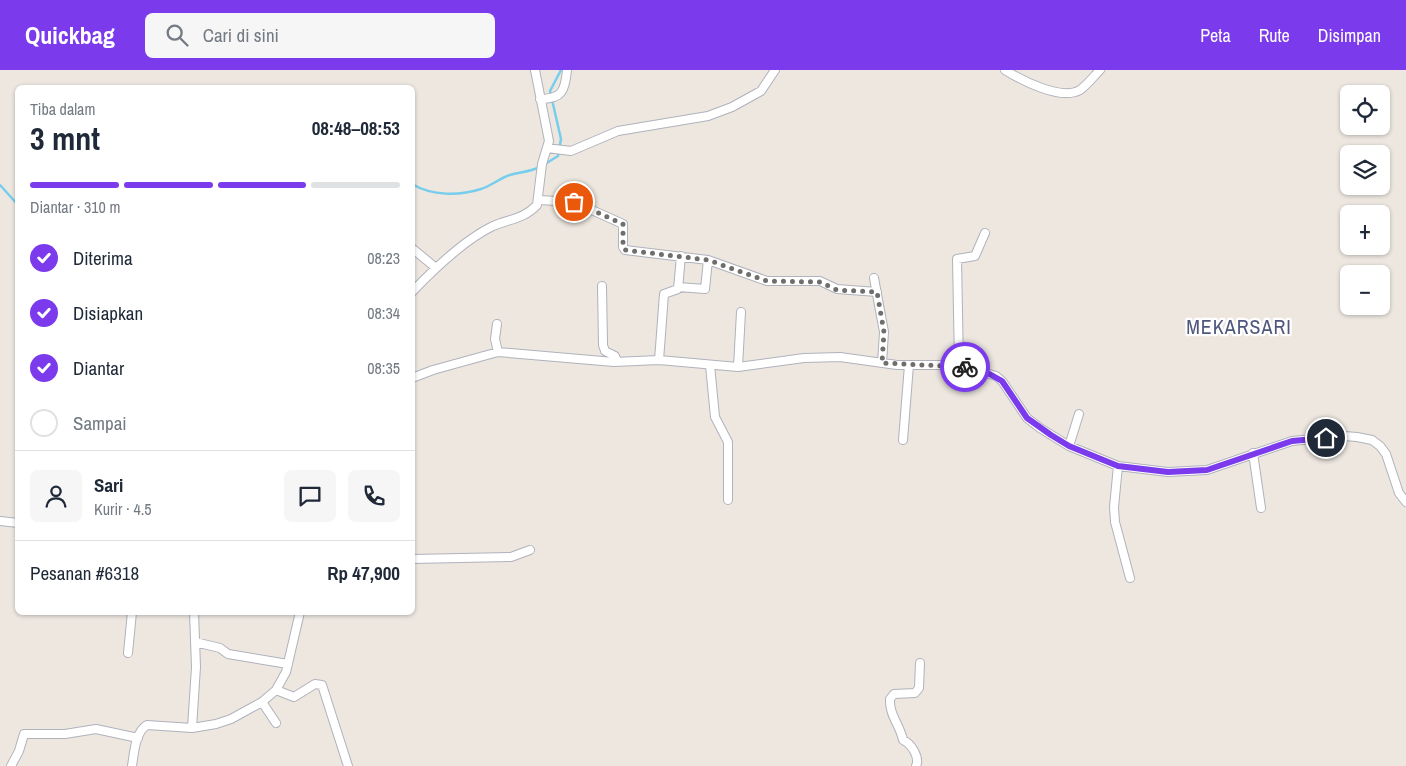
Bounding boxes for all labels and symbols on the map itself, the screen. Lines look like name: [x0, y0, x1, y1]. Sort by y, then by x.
pin: [553, 181, 595, 223]
district label: MEKARSARI: [1186, 313, 1292, 340]
courier: [940, 342, 990, 392]
pin: [1305, 417, 1347, 459]

